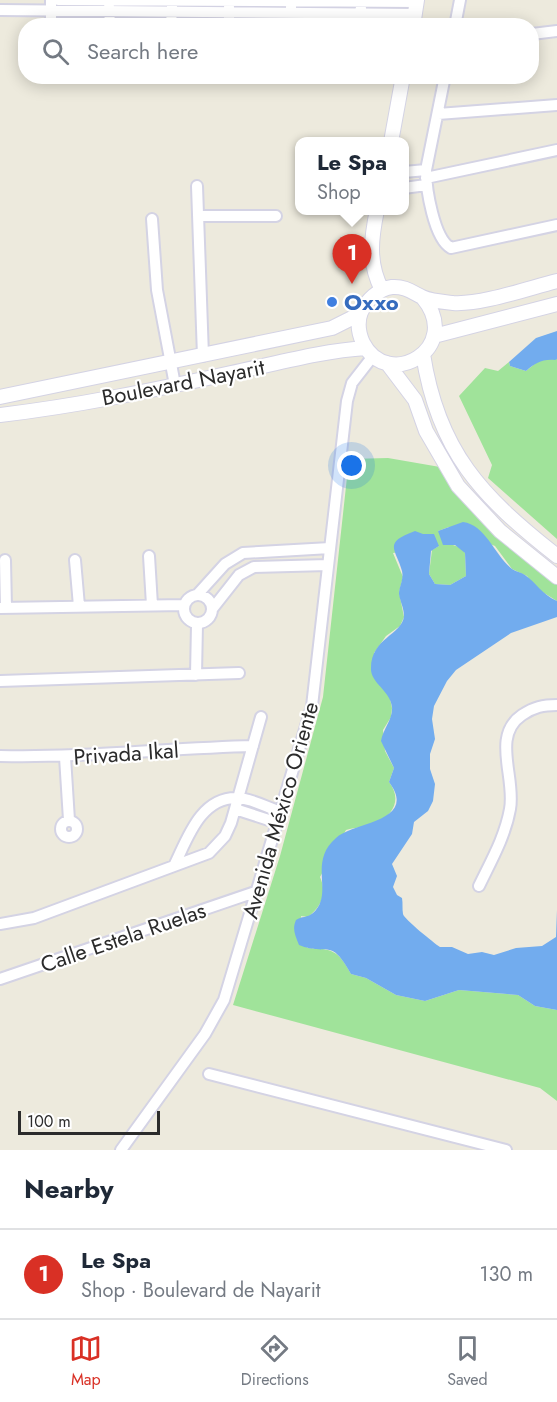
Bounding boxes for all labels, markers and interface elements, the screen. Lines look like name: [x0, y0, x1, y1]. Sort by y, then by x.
search box: [18, 18, 539, 84]
icon: search: [39, 35, 72, 68]
text: Search here: [87, 35, 198, 67]
popup: [295, 137, 409, 215]
text: Le Spa: [317, 146, 387, 178]
text: Shop: [317, 178, 361, 207]
pin: 1: [332, 234, 372, 284]
place label: Oxxo: [344, 286, 399, 318]
marker: Oxxo: [325, 295, 339, 309]
street label: Boulevard Nayarit: [99, 350, 268, 413]
your location: [337, 451, 366, 480]
street label: Avenida México Oriente: [234, 698, 326, 922]
street label: Privada Ikal: [72, 733, 180, 773]
street label: Calle Estela Ruelas: [36, 894, 210, 980]
scale bar: [18, 1108, 160, 1136]
text: 100 m: [27, 1110, 71, 1133]
text: Nearby: [24, 1170, 113, 1208]
text: Le Spa: [81, 1244, 151, 1276]
text: 1: [38, 1260, 49, 1289]
text: 130 m: [479, 1260, 533, 1289]
text: Shop · Boulevard de Nayarit: [81, 1276, 321, 1305]
tab: Map: [69, 1332, 102, 1391]
tab: Directions: [241, 1332, 309, 1391]
tab: Saved: [447, 1332, 488, 1391]

